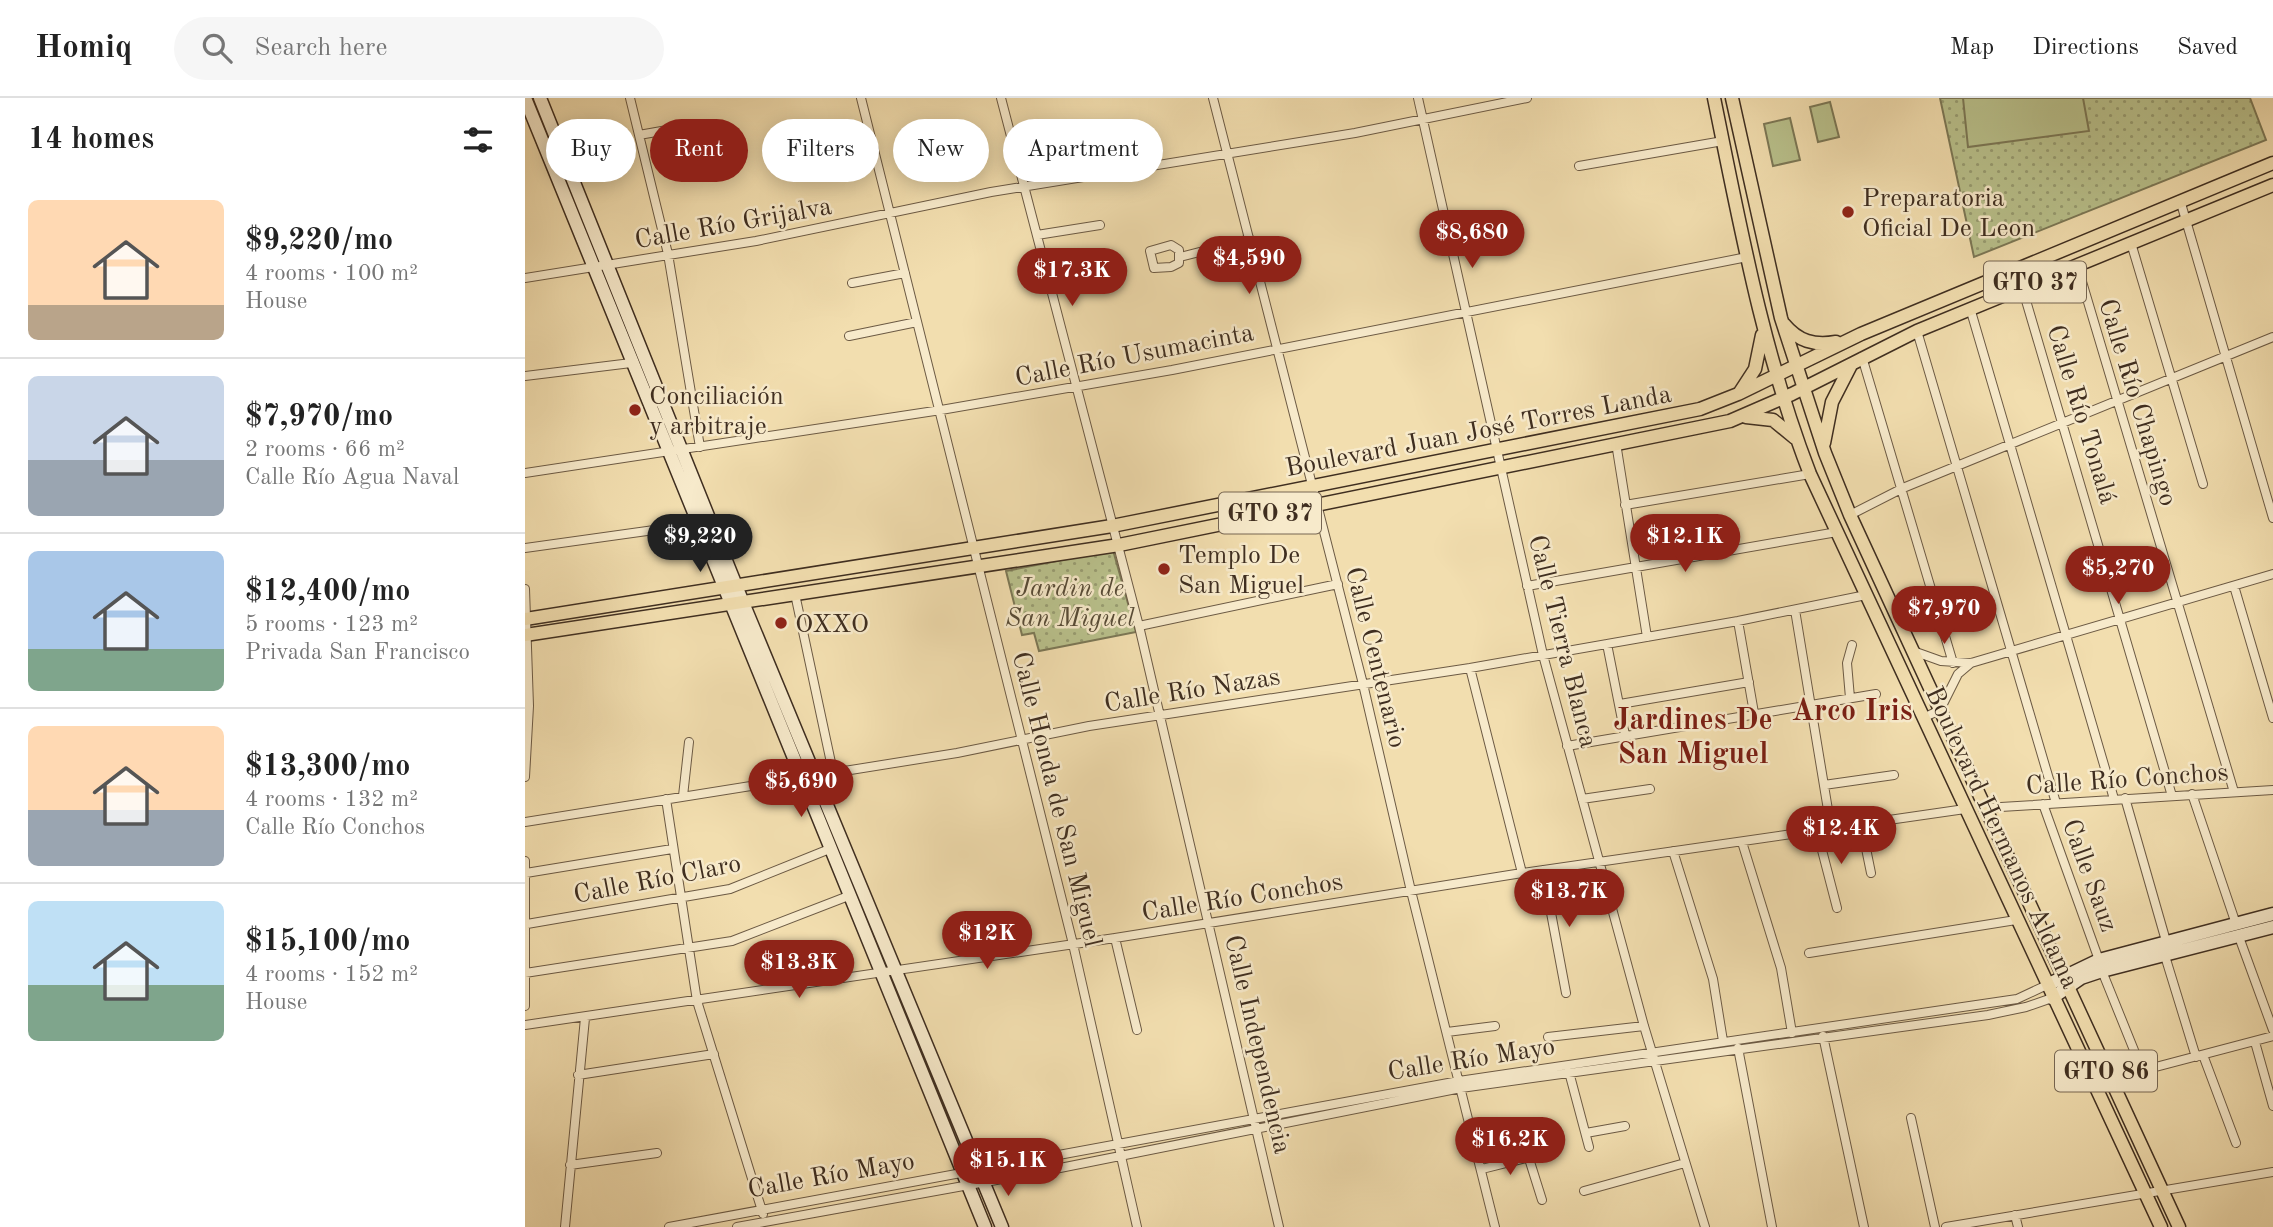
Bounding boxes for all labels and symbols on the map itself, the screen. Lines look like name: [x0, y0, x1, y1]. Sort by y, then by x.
place label: Preparatoria Oficial De Leon: [1862, 186, 2035, 242]
street label: Calle Río Grijalva: [633, 194, 834, 254]
marker: Preparatoria Oficial De Leon: [1840, 204, 1856, 220]
pin: $8,680: [1415, 211, 1529, 270]
pin: $4,590: [1192, 236, 1306, 296]
pin: $17.3K: [1015, 248, 1129, 308]
road number: GTO 37: [1984, 262, 2086, 302]
street label: Calle Río Chapingo: [2093, 296, 2181, 509]
street label: Calle Río Usumacinta: [1013, 320, 1256, 392]
street label: Calle Río Tonalá: [2041, 322, 2121, 507]
street label: Boulevard Juan José Torres Landa: [1283, 382, 1674, 482]
place label: Conciliación y arbitraje: [649, 384, 784, 440]
marker: Conciliación y arbitraje: [627, 402, 643, 418]
road number: GTO 37: [1219, 492, 1321, 534]
pin: $9,220: [643, 514, 757, 574]
pin: $12.1K: [1628, 514, 1742, 574]
street label: Calle Tierra Blanca: [1523, 532, 1601, 751]
place label: Templo De San Miguel: [1178, 543, 1304, 599]
pin: $5,270: [2061, 546, 2175, 606]
marker: Templo De San Miguel: [1156, 561, 1172, 577]
street label: Calle Centenario: [1340, 564, 1410, 751]
park label: Jardin de San Miguel: [1005, 576, 1135, 632]
pin: $7,970: [1887, 587, 2001, 646]
place label: OXXO: [795, 612, 869, 638]
marker: OXXO: [773, 615, 789, 631]
street label: Calle Honda de San Miguel: [1007, 649, 1105, 950]
street label: Calle Río Nazas: [1102, 664, 1282, 718]
street label: Boulevard Hermanos Aldama: [1920, 683, 2083, 993]
district label: Arco Iris: [1791, 697, 1913, 727]
district label: Jardines De San Miguel: [1613, 706, 1773, 770]
pin: $5,690: [744, 760, 858, 819]
street label: Calle Río Conchos: [2025, 760, 2229, 800]
pin: $12.4K: [1784, 806, 1898, 866]
street label: Calle Sauz: [2057, 816, 2121, 935]
street label: Calle Río Claro: [571, 851, 743, 909]
street label: Calle Río Conchos: [1140, 869, 1345, 927]
pin: $13.7K: [1512, 870, 1626, 929]
pin: $12K: [946, 912, 1028, 971]
street label: Calle Independencia: [1219, 933, 1295, 1156]
pin: $13.3K: [742, 940, 856, 1000]
street label: Calle Río Mayo: [1386, 1034, 1557, 1086]
road number: GTO 86: [2055, 1051, 2157, 1091]
pin: $16.2K: [1453, 1118, 1567, 1177]
pin: $15.1K: [951, 1138, 1065, 1198]
street label: Calle Río Mayo: [746, 1148, 917, 1203]

